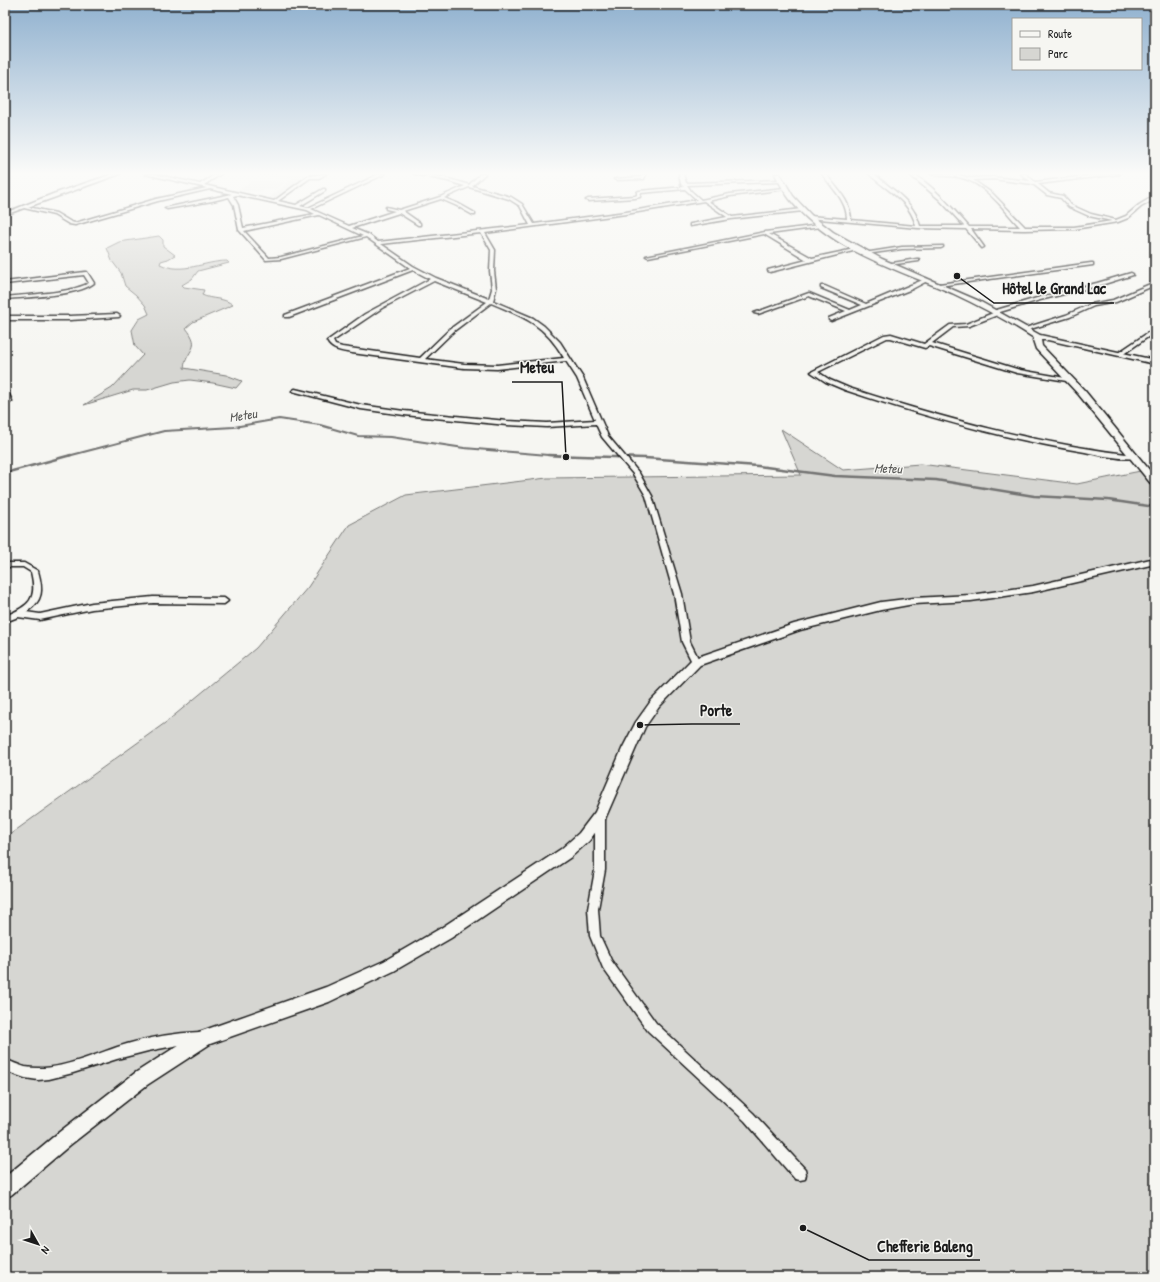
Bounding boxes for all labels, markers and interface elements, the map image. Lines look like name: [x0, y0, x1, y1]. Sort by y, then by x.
legend: [1012, 18, 1142, 70]
text: Route: [1048, 25, 1072, 42]
text: Parc: [1048, 45, 1068, 62]
callout: Hôtel le Grand Lac: [994, 275, 1114, 303]
text: Hôtel le Grand Lac: [1002, 277, 1107, 299]
callout: Meteu: [512, 354, 562, 382]
text: Meteu: [520, 356, 555, 378]
water label: Meteu: [228, 404, 260, 426]
water label: Meteu: [874, 459, 904, 478]
callout: Porte: [692, 696, 740, 724]
text: Porte: [700, 699, 733, 721]
north arrow: [18, 1224, 58, 1264]
callout: Chefferie Baleng: [869, 1232, 980, 1260]
text: Chefferie Baleng: [877, 1235, 973, 1258]
text: N: [38, 1244, 53, 1257]

